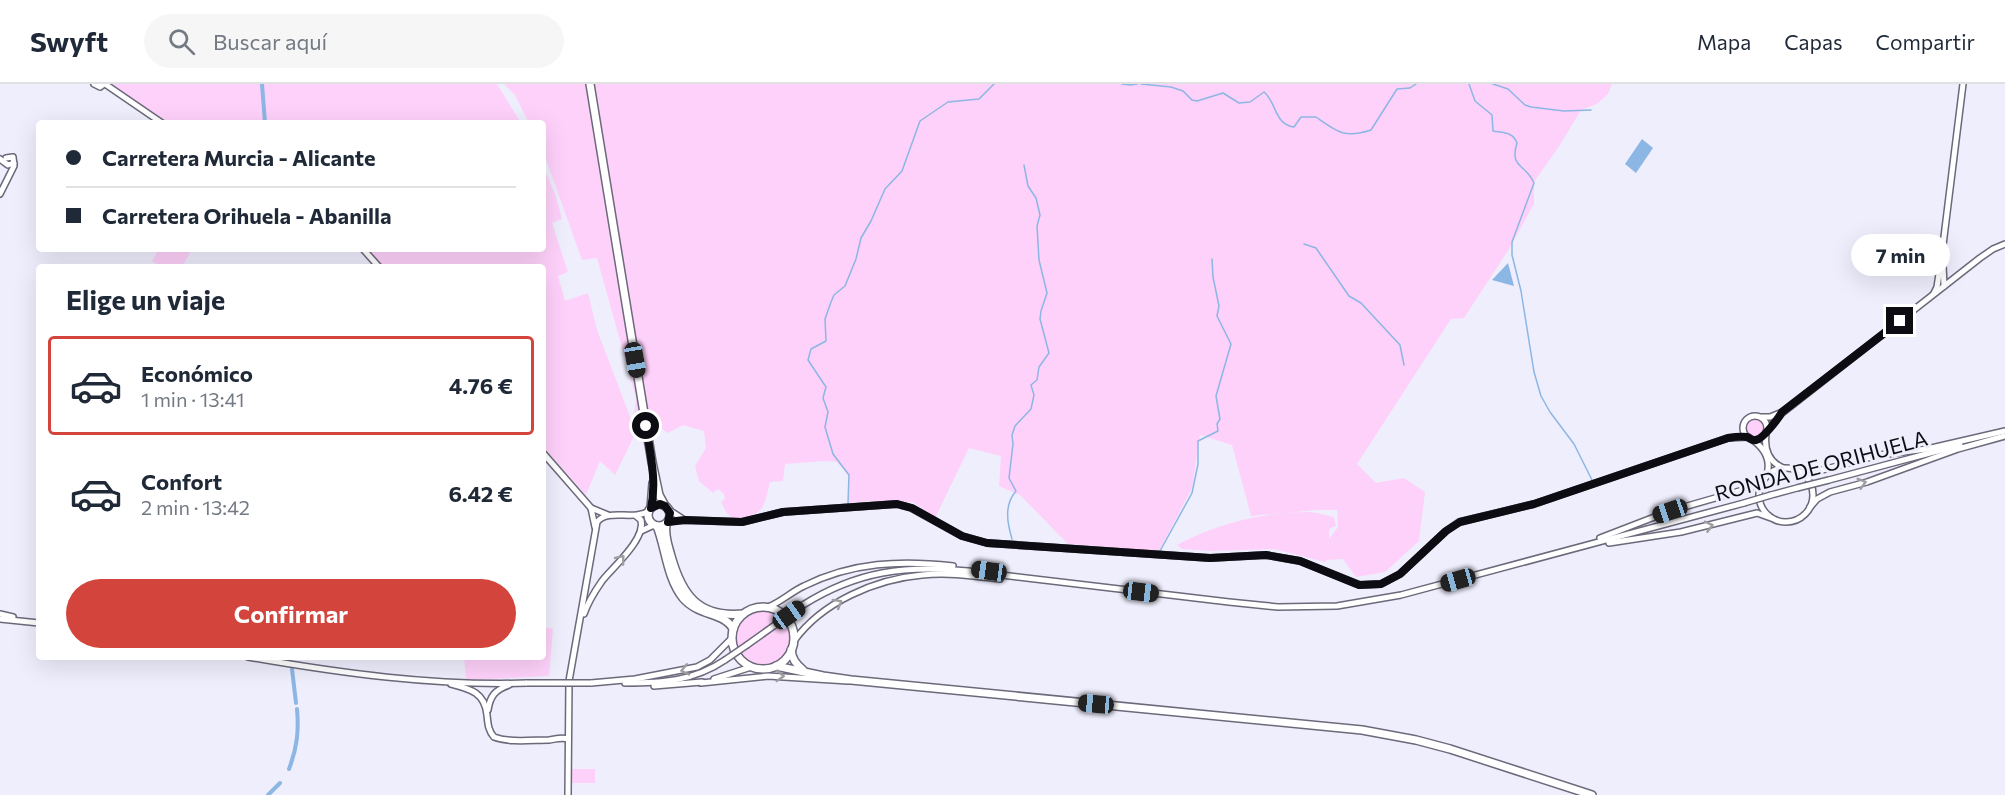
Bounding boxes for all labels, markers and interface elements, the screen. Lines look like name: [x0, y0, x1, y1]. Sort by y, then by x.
search box: [144, 14, 564, 68]
text: Swyft: [30, 24, 108, 58]
icon: search: [165, 25, 198, 58]
text: Buscar aquí: [213, 28, 327, 55]
text: Mapa: [1697, 29, 1751, 54]
text: Capas: [1784, 29, 1843, 54]
text: Compartir: [1876, 29, 1975, 54]
text: Carretera Murcia - Alicante: [102, 144, 376, 171]
text: Carretera Orihuela - Abanilla: [102, 202, 392, 229]
callout: 7 min: [1850, 234, 1950, 276]
text: 7 min: [1876, 243, 1925, 267]
text: Elige un viaje: [66, 283, 225, 316]
route end: [1886, 307, 1913, 334]
car: [623, 341, 647, 379]
icon: car: [69, 359, 123, 413]
text: Económico: [141, 360, 253, 387]
text: 4.76 €: [449, 372, 513, 399]
text: 1 min · 13:41: [141, 387, 244, 411]
route start: [632, 412, 659, 439]
street label: RONDA DE ORIHUELA: [1712, 425, 1930, 505]
icon: car: [69, 467, 123, 521]
text: Confort: [141, 468, 222, 495]
one-way arrow: [1857, 478, 1867, 491]
text: 6.42 €: [449, 480, 513, 507]
text: 2 min · 13:42: [141, 495, 250, 519]
car: [1650, 497, 1690, 525]
one-way arrow: [1704, 520, 1714, 533]
one-way arrow: [614, 555, 625, 566]
car: [970, 560, 1008, 582]
car: [1438, 566, 1478, 594]
button: Confirmar: [66, 579, 516, 648]
car: [1122, 581, 1160, 603]
car: [769, 597, 809, 633]
one-way arrow: [832, 599, 842, 610]
one-way arrow: [680, 663, 690, 676]
one-way arrow: [775, 670, 784, 683]
car: [1077, 693, 1115, 715]

